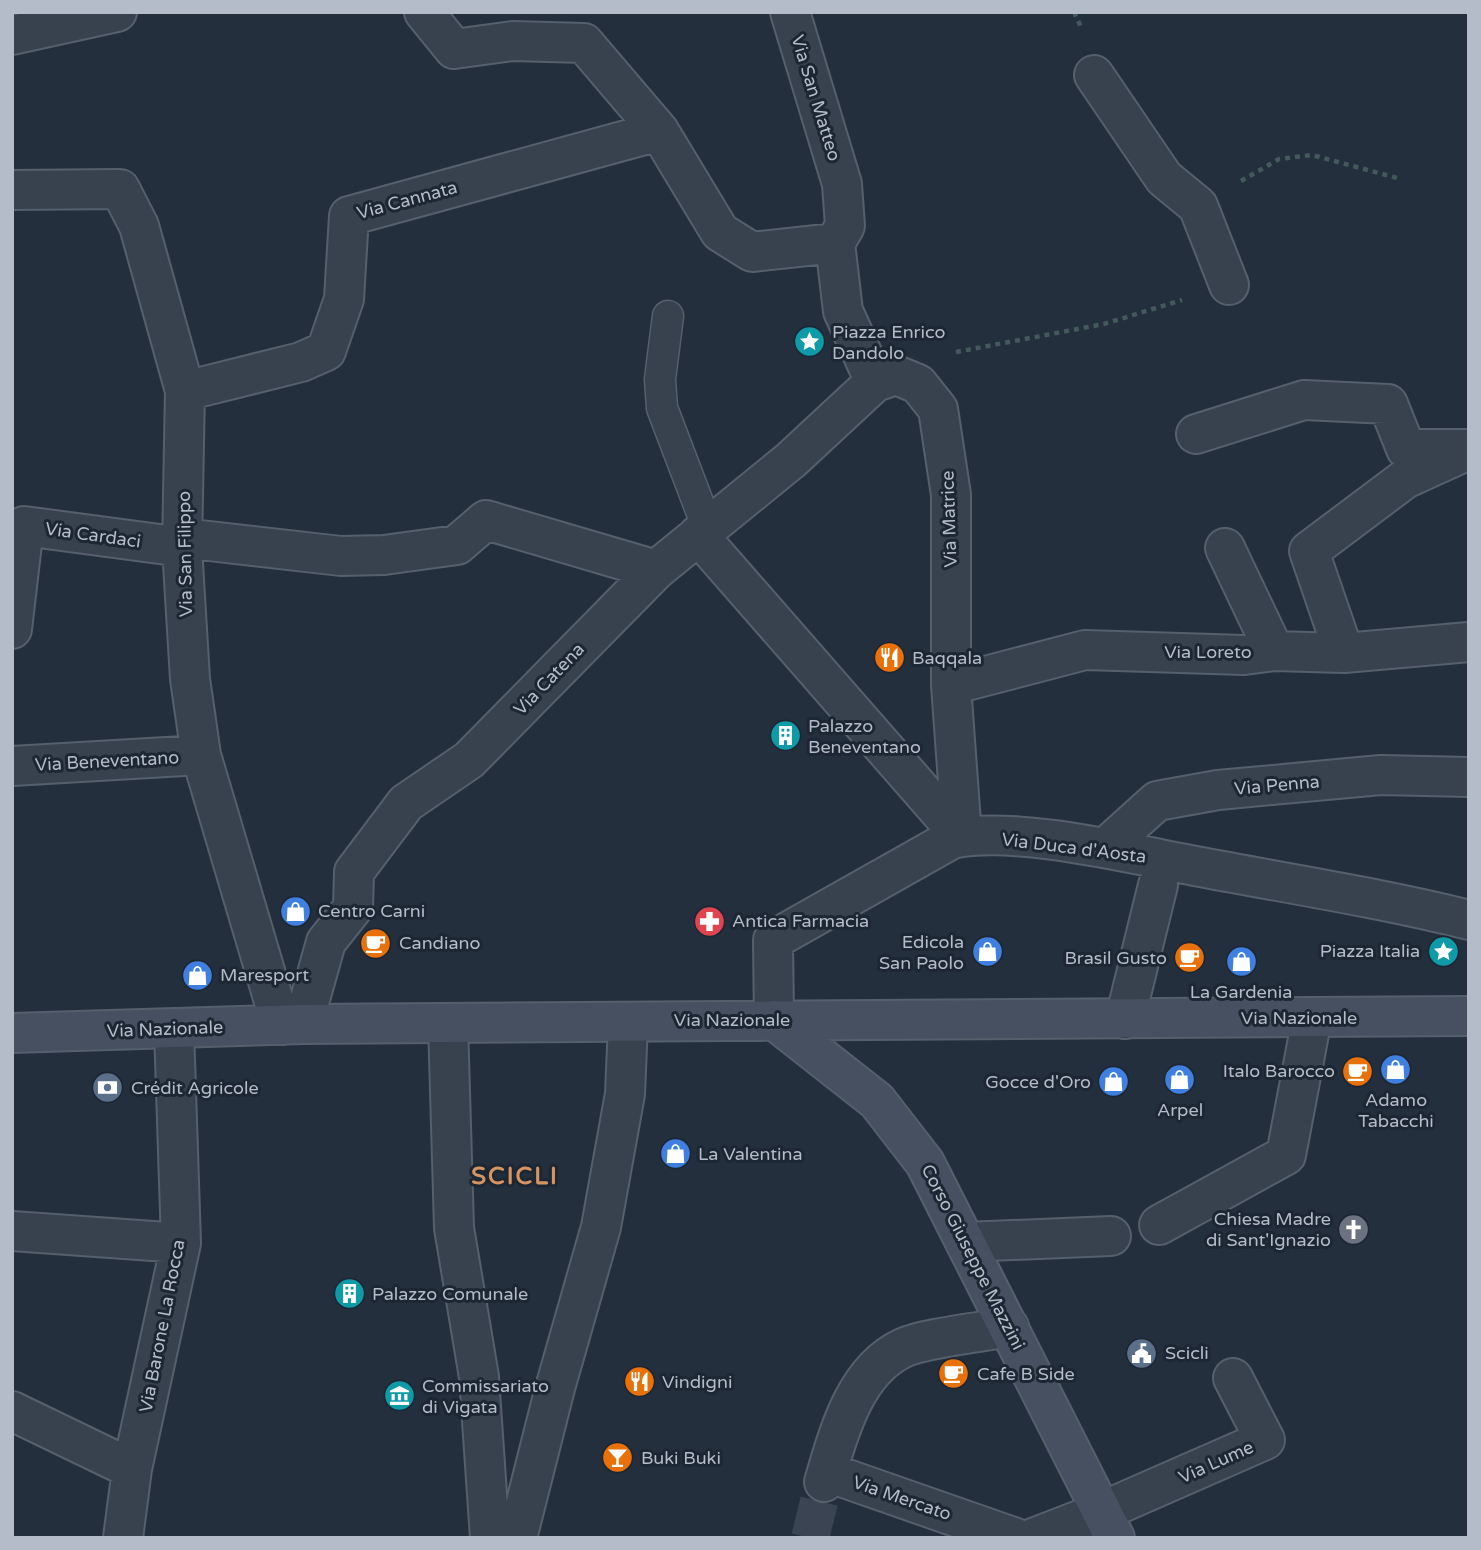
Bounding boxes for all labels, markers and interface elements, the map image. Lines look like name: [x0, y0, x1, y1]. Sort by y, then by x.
street label: Via San Matteo: [786, 32, 846, 164]
street label: Via Cannata: [354, 176, 460, 224]
place label: Piazza Enrico Dandolo: [832, 321, 945, 364]
place icon: Piazza Enrico Dandolo: [792, 325, 826, 359]
street label: Via Matrice: [936, 470, 962, 568]
street label: Via San Filippo: [173, 491, 197, 617]
street label: Via Cardaci: [44, 517, 142, 553]
street label: Via Catena: [509, 638, 589, 720]
restaurant icon: Baqqala: [872, 641, 906, 675]
street label: Via Loreto: [1164, 641, 1252, 663]
place label: Baqqala: [912, 647, 982, 669]
place label: Palazzo Beneventano: [808, 715, 921, 758]
building icon: Palazzo Beneventano: [768, 719, 802, 753]
street label: Via Beneventano: [34, 746, 180, 776]
street label: Via Penna: [1233, 770, 1321, 800]
street label: Via Duca d'Aosta: [1001, 828, 1147, 868]
shop icon: Centro Carni: [278, 894, 312, 928]
place label: Centro Carni: [318, 900, 425, 922]
pharmacy icon: Antica Farmacia: [692, 904, 726, 938]
place label: Antica Farmacia: [732, 910, 869, 932]
cafe icon: Candiano: [359, 926, 393, 960]
place label: Edicola San Paolo: [879, 931, 964, 974]
place label: Candiano: [399, 932, 481, 954]
place icon: Piazza Italia: [1426, 934, 1460, 968]
shop icon: Edicola San Paolo: [970, 935, 1004, 969]
place label: Piazza Italia: [1320, 940, 1420, 962]
cafe icon: Brasil Gusto: [1173, 941, 1207, 975]
shop icon: La Gardenia: [1224, 944, 1258, 978]
place label: Brasil Gusto: [1065, 947, 1167, 969]
shop icon: Maresport: [180, 958, 214, 992]
place label: Maresport: [220, 964, 309, 986]
place label: La Gardenia: [1190, 981, 1292, 1003]
street label: Via Nazionale: [1241, 1007, 1357, 1029]
street label: Via Nazionale: [674, 1009, 790, 1031]
street label: Via Nazionale: [106, 1016, 224, 1042]
shop icon: Adamo Tabacchi: [1379, 1053, 1413, 1087]
cafe icon: Italo Barocco: [1341, 1054, 1375, 1088]
place label: Italo Barocco: [1223, 1060, 1335, 1082]
shop icon: Arpel: [1163, 1062, 1197, 1096]
shop icon: Gocce d'Oro: [1097, 1065, 1131, 1099]
bank icon: Crédit Agricole: [91, 1071, 125, 1105]
place label: Gocce d'Oro: [985, 1071, 1091, 1093]
place label: Crédit Agricole: [131, 1077, 259, 1099]
place label: Adamo Tabacchi: [1358, 1089, 1434, 1132]
place label: Arpel: [1157, 1099, 1203, 1121]
shop icon: La Valentina: [658, 1137, 692, 1171]
place label: La Valentina: [698, 1143, 803, 1165]
street label: Corso Giuseppe Mazzini: [917, 1161, 1029, 1353]
district label: SCICLI: [471, 1162, 559, 1191]
place label: Chiesa Madre di Sant'Ignazio: [1206, 1208, 1331, 1251]
church icon: Chiesa Madre di Sant'Ignazio: [1337, 1212, 1371, 1246]
street label: Via Barone La Rocca: [134, 1238, 190, 1414]
building icon: Palazzo Comunale: [332, 1277, 366, 1311]
place label: Palazzo Comunale: [372, 1283, 528, 1305]
public building icon: Scicli: [1125, 1336, 1159, 1370]
place label: Scicli: [1165, 1342, 1209, 1364]
cafe icon: Cafe B Side: [937, 1357, 971, 1391]
place label: Cafe B Side: [977, 1363, 1075, 1385]
restaurant icon: Vindigni: [622, 1365, 656, 1399]
place label: Vindigni: [662, 1371, 732, 1393]
place label: Commissariato di Vigata: [422, 1375, 549, 1418]
museum icon: Commissariato di Vigata: [382, 1379, 416, 1413]
street label: Via Lume: [1175, 1436, 1257, 1488]
bar icon: Buki Buki: [601, 1441, 635, 1475]
place label: Buki Buki: [641, 1447, 721, 1469]
street label: Via Mercato: [850, 1471, 954, 1525]

